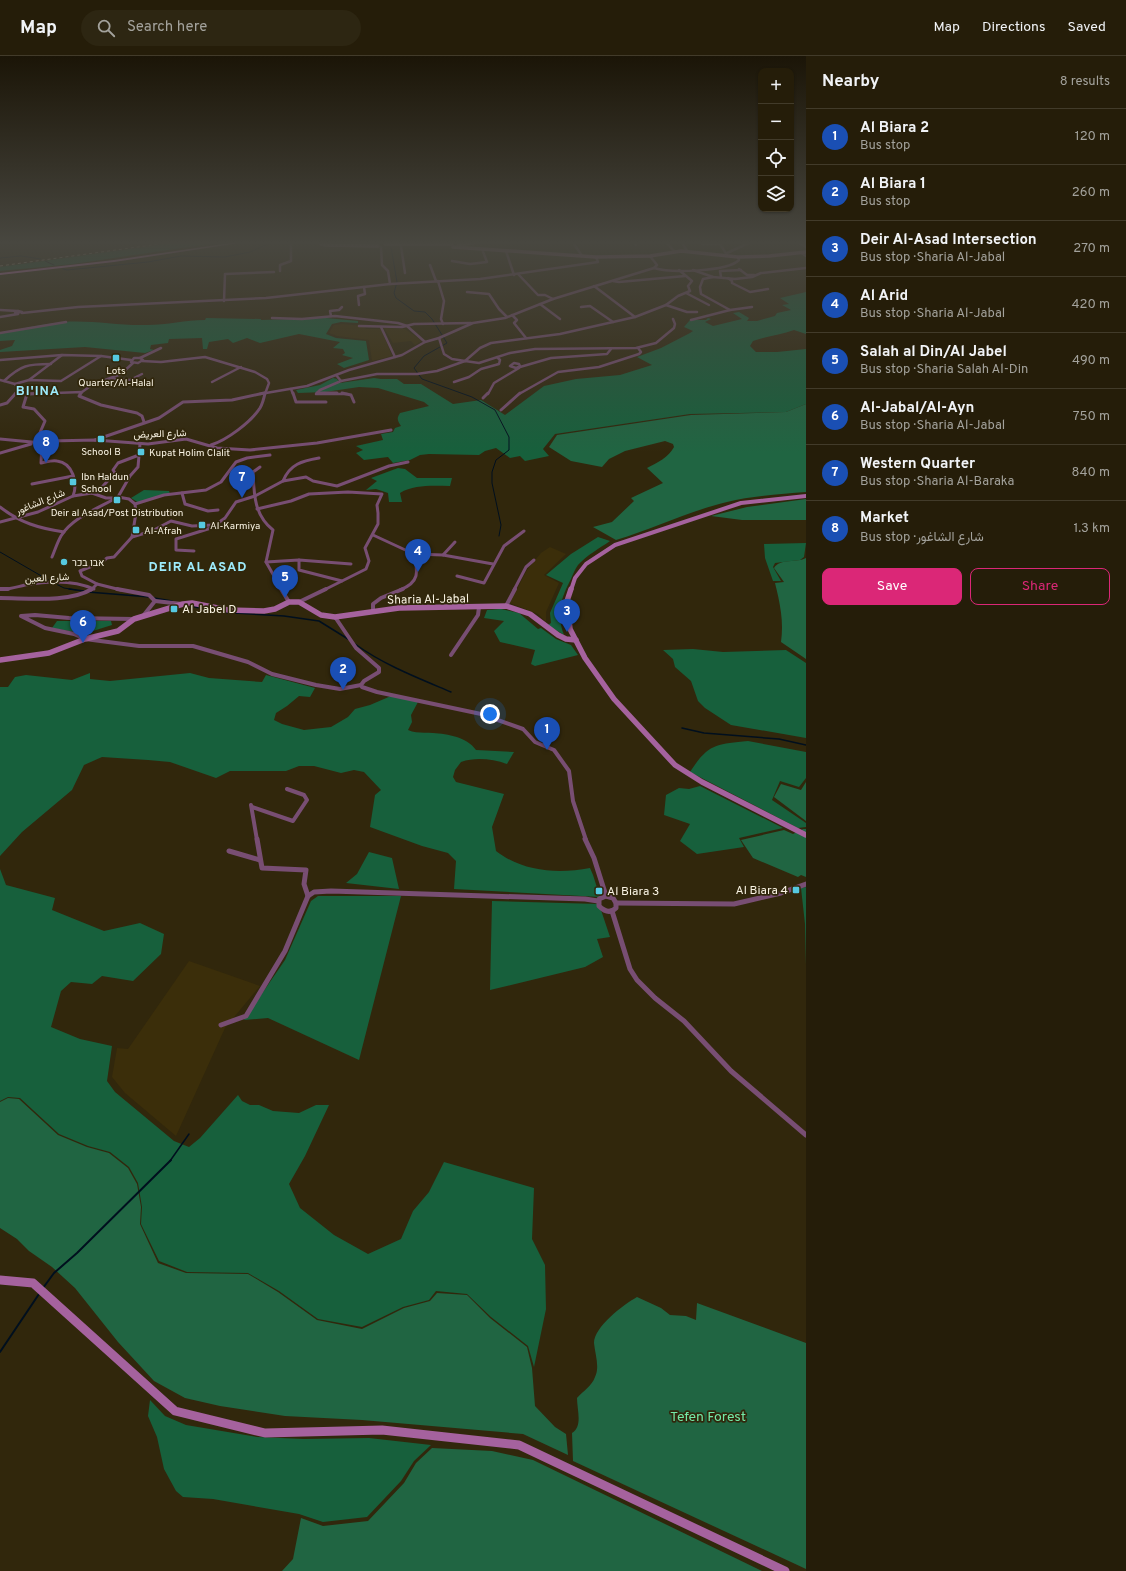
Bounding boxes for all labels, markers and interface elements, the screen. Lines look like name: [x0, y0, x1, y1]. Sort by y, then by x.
search box: [81, 10, 361, 46]
text: Map: [20, 16, 57, 40]
icon: search: [95, 17, 117, 39]
text: Search here: [127, 18, 207, 37]
text: Map: [934, 19, 960, 36]
text: Directions: [982, 19, 1046, 36]
text: Saved: [1068, 19, 1106, 36]
map controls: [758, 68, 794, 212]
button: +: [758, 68, 794, 104]
text: Nearby: [822, 71, 879, 93]
text: 8 results: [1060, 74, 1110, 90]
button: −: [758, 104, 794, 140]
text: Al Biara 2: [860, 119, 929, 138]
text: 1: [832, 129, 838, 145]
text: 120 m: [1075, 129, 1110, 145]
text: Bus stop: [860, 138, 910, 154]
button: locate: [758, 140, 794, 176]
text: Al Biara 1: [860, 175, 926, 194]
button: layers: [758, 176, 794, 212]
text: 2: [831, 185, 839, 201]
text: 260 m: [1072, 185, 1110, 201]
text: Bus stop: [860, 194, 910, 210]
text: Deir Al-Asad Intersection: [860, 231, 1037, 250]
text: 3: [831, 241, 839, 257]
text: 270 m: [1073, 241, 1110, 257]
text: Bus stop · Sharia Al-Jabal: [860, 250, 1005, 266]
text: Al Arid: [860, 287, 908, 306]
text: 4: [831, 297, 839, 313]
text: 420 m: [1072, 297, 1110, 313]
text: Bus stop · Sharia Al-Jabal: [860, 306, 1005, 322]
text: Salah al Din/Al Jabel: [860, 343, 1007, 362]
marker: Lots Quarter/Al-Halal: [111, 353, 121, 363]
text: 5: [831, 353, 839, 369]
text: 490 m: [1072, 353, 1110, 369]
text: Bus stop · Sharia Salah Al-Din: [860, 362, 1028, 378]
place label: Lots Quarter/Al-Halal: [78, 365, 154, 390]
district label: BI'INA: [16, 384, 60, 400]
text: Al-Jabal/Al-Ayn: [860, 399, 974, 418]
text: 6: [831, 409, 839, 425]
text: 750 m: [1073, 409, 1110, 425]
text: Bus stop · Sharia Al-Jabal: [860, 418, 1005, 434]
street label: شارع العريض: [133, 427, 187, 442]
pin: 8: [33, 430, 59, 463]
marker: School B: [96, 434, 106, 444]
place label: School B: [81, 446, 121, 459]
marker: Kupat Holim Clalit: [136, 447, 146, 457]
place label: Kupat Holim Clalit: [149, 447, 230, 460]
text: Western Quarter: [860, 455, 975, 474]
pin: 7: [229, 465, 255, 498]
text: 7: [832, 465, 838, 481]
text: 840 m: [1072, 465, 1110, 481]
place label: Ibn Haldun School: [81, 471, 129, 496]
text: Bus stop · Sharia Al-Baraka: [860, 474, 1014, 490]
marker: Ibn Haldun School: [68, 477, 78, 487]
street label: شارع الشاغور: [13, 487, 67, 518]
marker: Deir al Asad/Post Distribution: [112, 495, 122, 505]
place label: Deir al Asad/Post Distribution: [51, 507, 183, 520]
text: Market: [860, 509, 909, 528]
marker: Al-Karmiya: [197, 520, 207, 530]
place label: Al-Karmiya: [210, 520, 260, 533]
text: 8: [831, 521, 839, 537]
text: 1.3 km: [1073, 521, 1110, 537]
marker: Al-Afrah: [131, 525, 141, 535]
place label: Al-Afrah: [144, 525, 182, 538]
text: Bus stop · شارع الشاغور: [860, 530, 984, 546]
pin: 4: [405, 539, 431, 572]
marker: אבו בכר: [59, 557, 69, 567]
place label: אבו בכר: [72, 557, 105, 570]
district label: DEIR AL ASAD: [149, 560, 247, 576]
pin: 5: [272, 565, 298, 598]
button: Save: [822, 568, 962, 605]
button: Share: [970, 568, 1110, 605]
street label: شارع العين: [24, 571, 70, 586]
street label: Sharia Al-Jabal: [387, 591, 469, 609]
pin: 3: [554, 599, 580, 632]
place label: Al Jabel D: [182, 602, 237, 618]
marker: Al Jabel D: [169, 604, 179, 614]
pin: 6: [70, 610, 96, 643]
pin: 2: [330, 657, 356, 690]
your location: [480, 704, 500, 724]
pin: 1: [534, 717, 560, 750]
place label: Al Biara 4: [735, 883, 788, 899]
place label: Al Biara 3: [607, 884, 659, 900]
marker: Al Biara 4: [791, 885, 801, 895]
marker: Al Biara 3: [594, 886, 604, 896]
park label: Tefen Forest: [670, 1409, 746, 1426]

